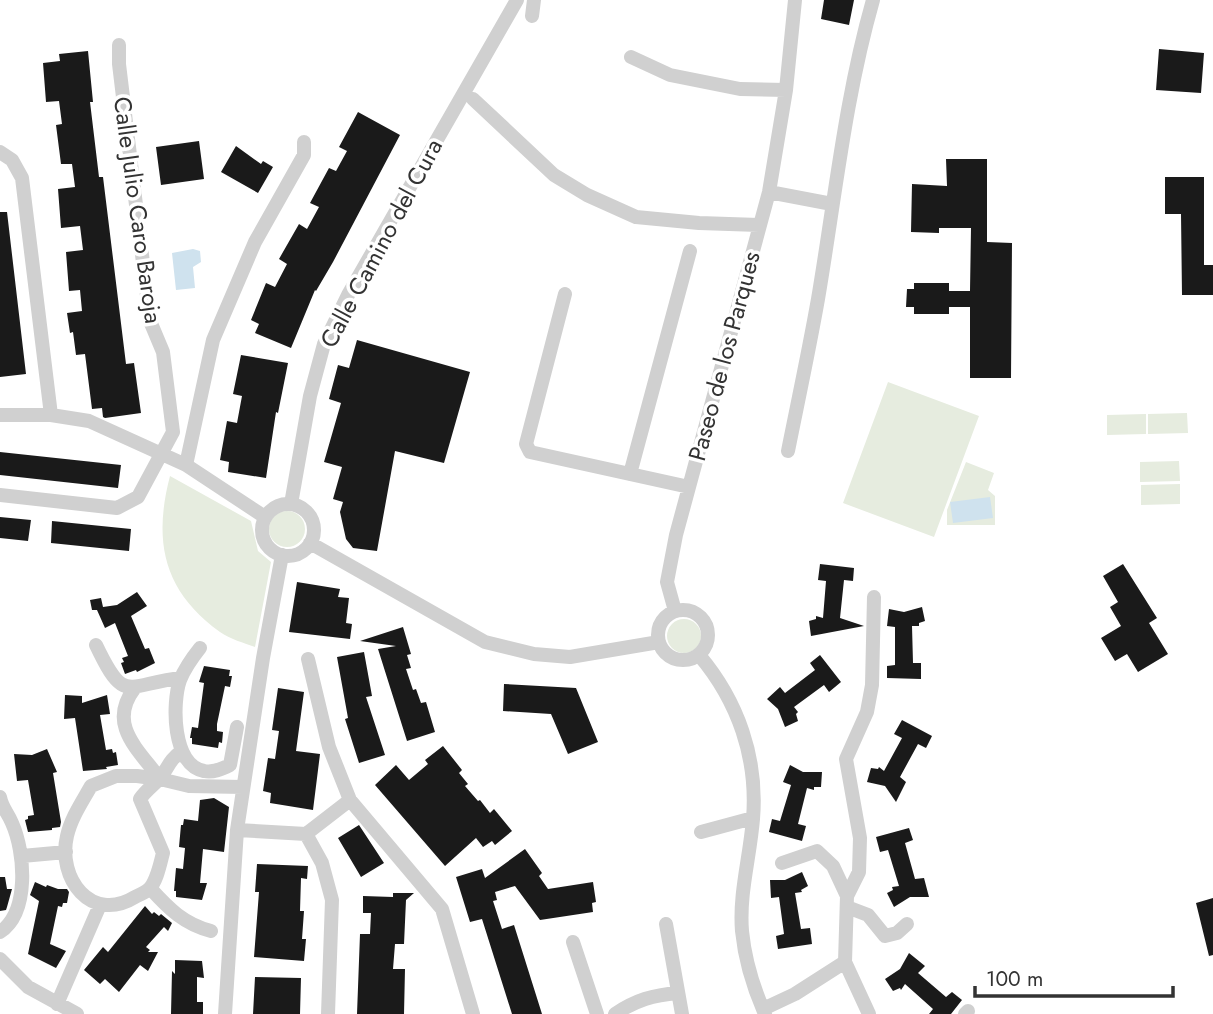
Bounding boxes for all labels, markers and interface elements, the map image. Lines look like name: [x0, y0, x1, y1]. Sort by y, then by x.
street label: Calle Julio Caro Baroja: [105, 94, 171, 326]
street label: Calle Camino del Cura: [311, 132, 451, 354]
street label: Paseo de los Parques: [679, 248, 769, 464]
scale bar: [975, 954, 1173, 998]
text: 100 m: [986, 964, 1043, 994]

